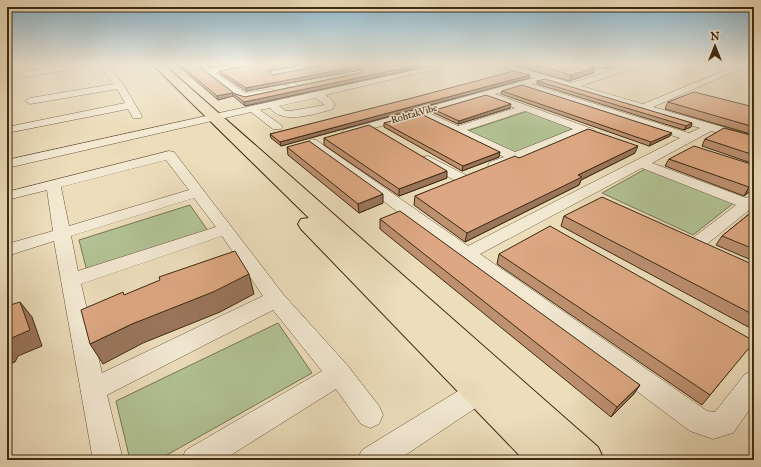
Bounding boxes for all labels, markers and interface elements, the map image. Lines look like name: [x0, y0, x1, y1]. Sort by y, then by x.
north arrow: [695, 26, 735, 66]
text: N: [710, 30, 720, 43]
street label: RohtakVibe: [389, 102, 439, 126]

